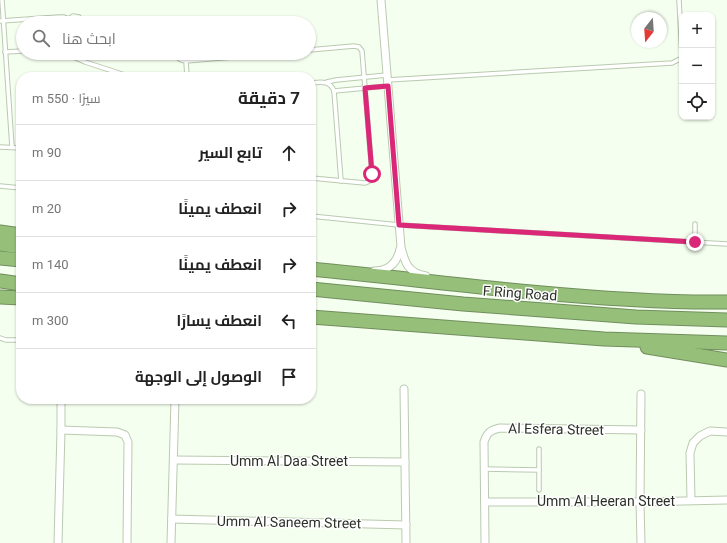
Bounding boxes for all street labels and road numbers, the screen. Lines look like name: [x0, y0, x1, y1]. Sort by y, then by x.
street label: F Ring Road: [482, 282, 558, 304]
street label: Al Esfera Street: [508, 420, 604, 438]
street label: Umm Al Daa Street: [230, 453, 348, 469]
street label: Umm Al Heeran Street: [537, 493, 676, 509]
street label: Umm Al Saneem Street: [217, 513, 362, 531]

